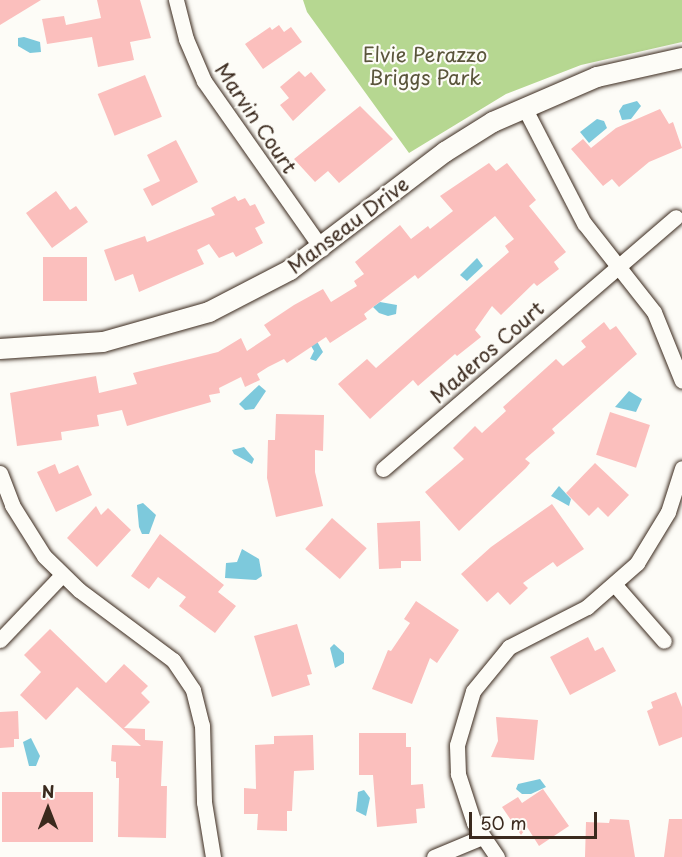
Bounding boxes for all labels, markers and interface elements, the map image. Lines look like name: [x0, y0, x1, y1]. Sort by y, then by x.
park label: Elvie Perazzo Briggs Park: [363, 42, 487, 89]
street label: Marvin Court: [210, 58, 302, 178]
street label: Manseau Drive: [283, 172, 413, 278]
street label: Maderos Court: [425, 296, 549, 408]
north arrow: [18, 779, 78, 839]
text: N: [42, 779, 54, 803]
scale bar: [472, 800, 600, 838]
text: 50 m: [480, 809, 527, 836]

